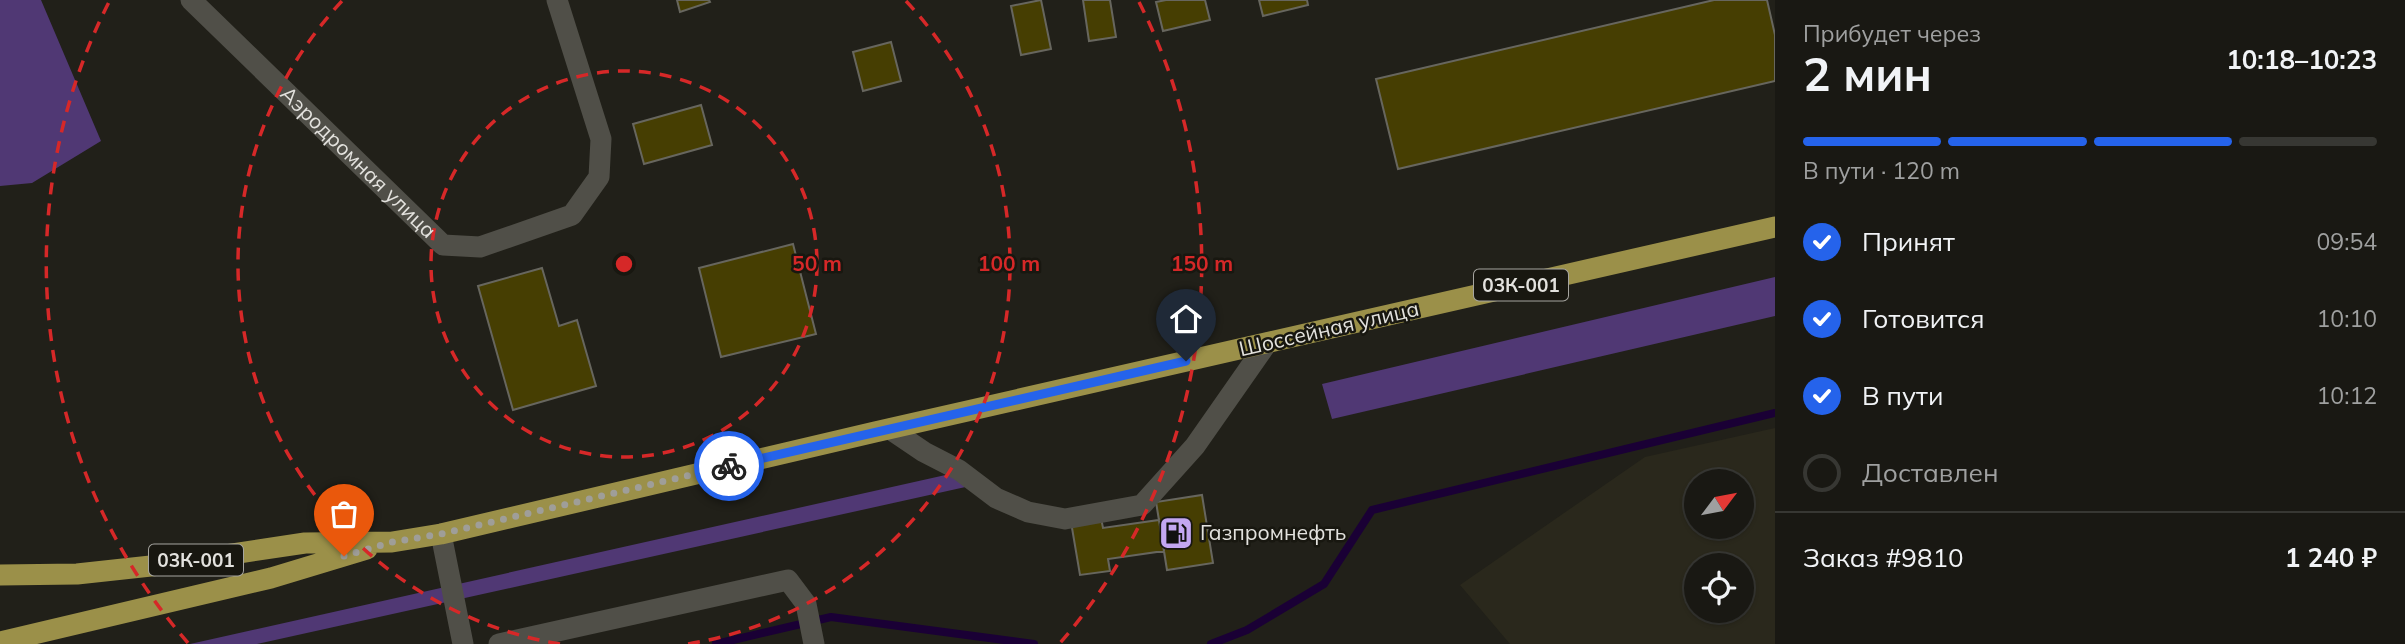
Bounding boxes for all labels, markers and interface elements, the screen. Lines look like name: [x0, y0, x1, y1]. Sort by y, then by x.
text: Прибудет через: [1803, 19, 1981, 48]
text: 10:18–10:23: [2226, 43, 2377, 76]
text: 2 мин: [1803, 45, 1932, 103]
street label: Аэродромная улица: [276, 80, 442, 243]
text: В пути · 120 m: [1803, 156, 1960, 185]
icon: check: [1803, 223, 1841, 261]
text: Принят: [1862, 225, 1955, 258]
text: 09:54: [2317, 227, 2377, 256]
text: 50 m: [792, 250, 842, 276]
text: 100 m: [978, 250, 1040, 276]
text: 150 m: [1171, 250, 1233, 276]
centre of rings: [612, 252, 636, 276]
road number: 03К-001: [1474, 270, 1568, 300]
pin: [1156, 289, 1216, 361]
street label: Шоссейная улица: [1236, 295, 1421, 361]
icon: home: [1167, 300, 1205, 338]
icon: check: [1803, 300, 1841, 338]
text: Готовится: [1862, 302, 1985, 335]
text: 10:10: [2317, 304, 2377, 333]
icon: check: [1803, 377, 1841, 415]
text: В пути: [1862, 379, 1943, 412]
text: 10:12: [2317, 381, 2377, 410]
courier: [694, 431, 764, 501]
icon: bike: [710, 447, 748, 485]
text: Доставлен: [1862, 456, 1999, 489]
north arrow: [1684, 469, 1754, 539]
map controls: [1684, 469, 1754, 623]
pin: [314, 484, 374, 556]
icon: bag: [325, 495, 363, 533]
fuel station icon: Газпромнефть: [1157, 514, 1195, 552]
place label: Газпромнефть: [1200, 519, 1346, 545]
text: Заказ #9810: [1803, 541, 1964, 574]
text: 1 240 ₽: [2285, 541, 2377, 574]
road number: 03К-001: [149, 544, 243, 576]
button: locate: [1684, 553, 1754, 623]

